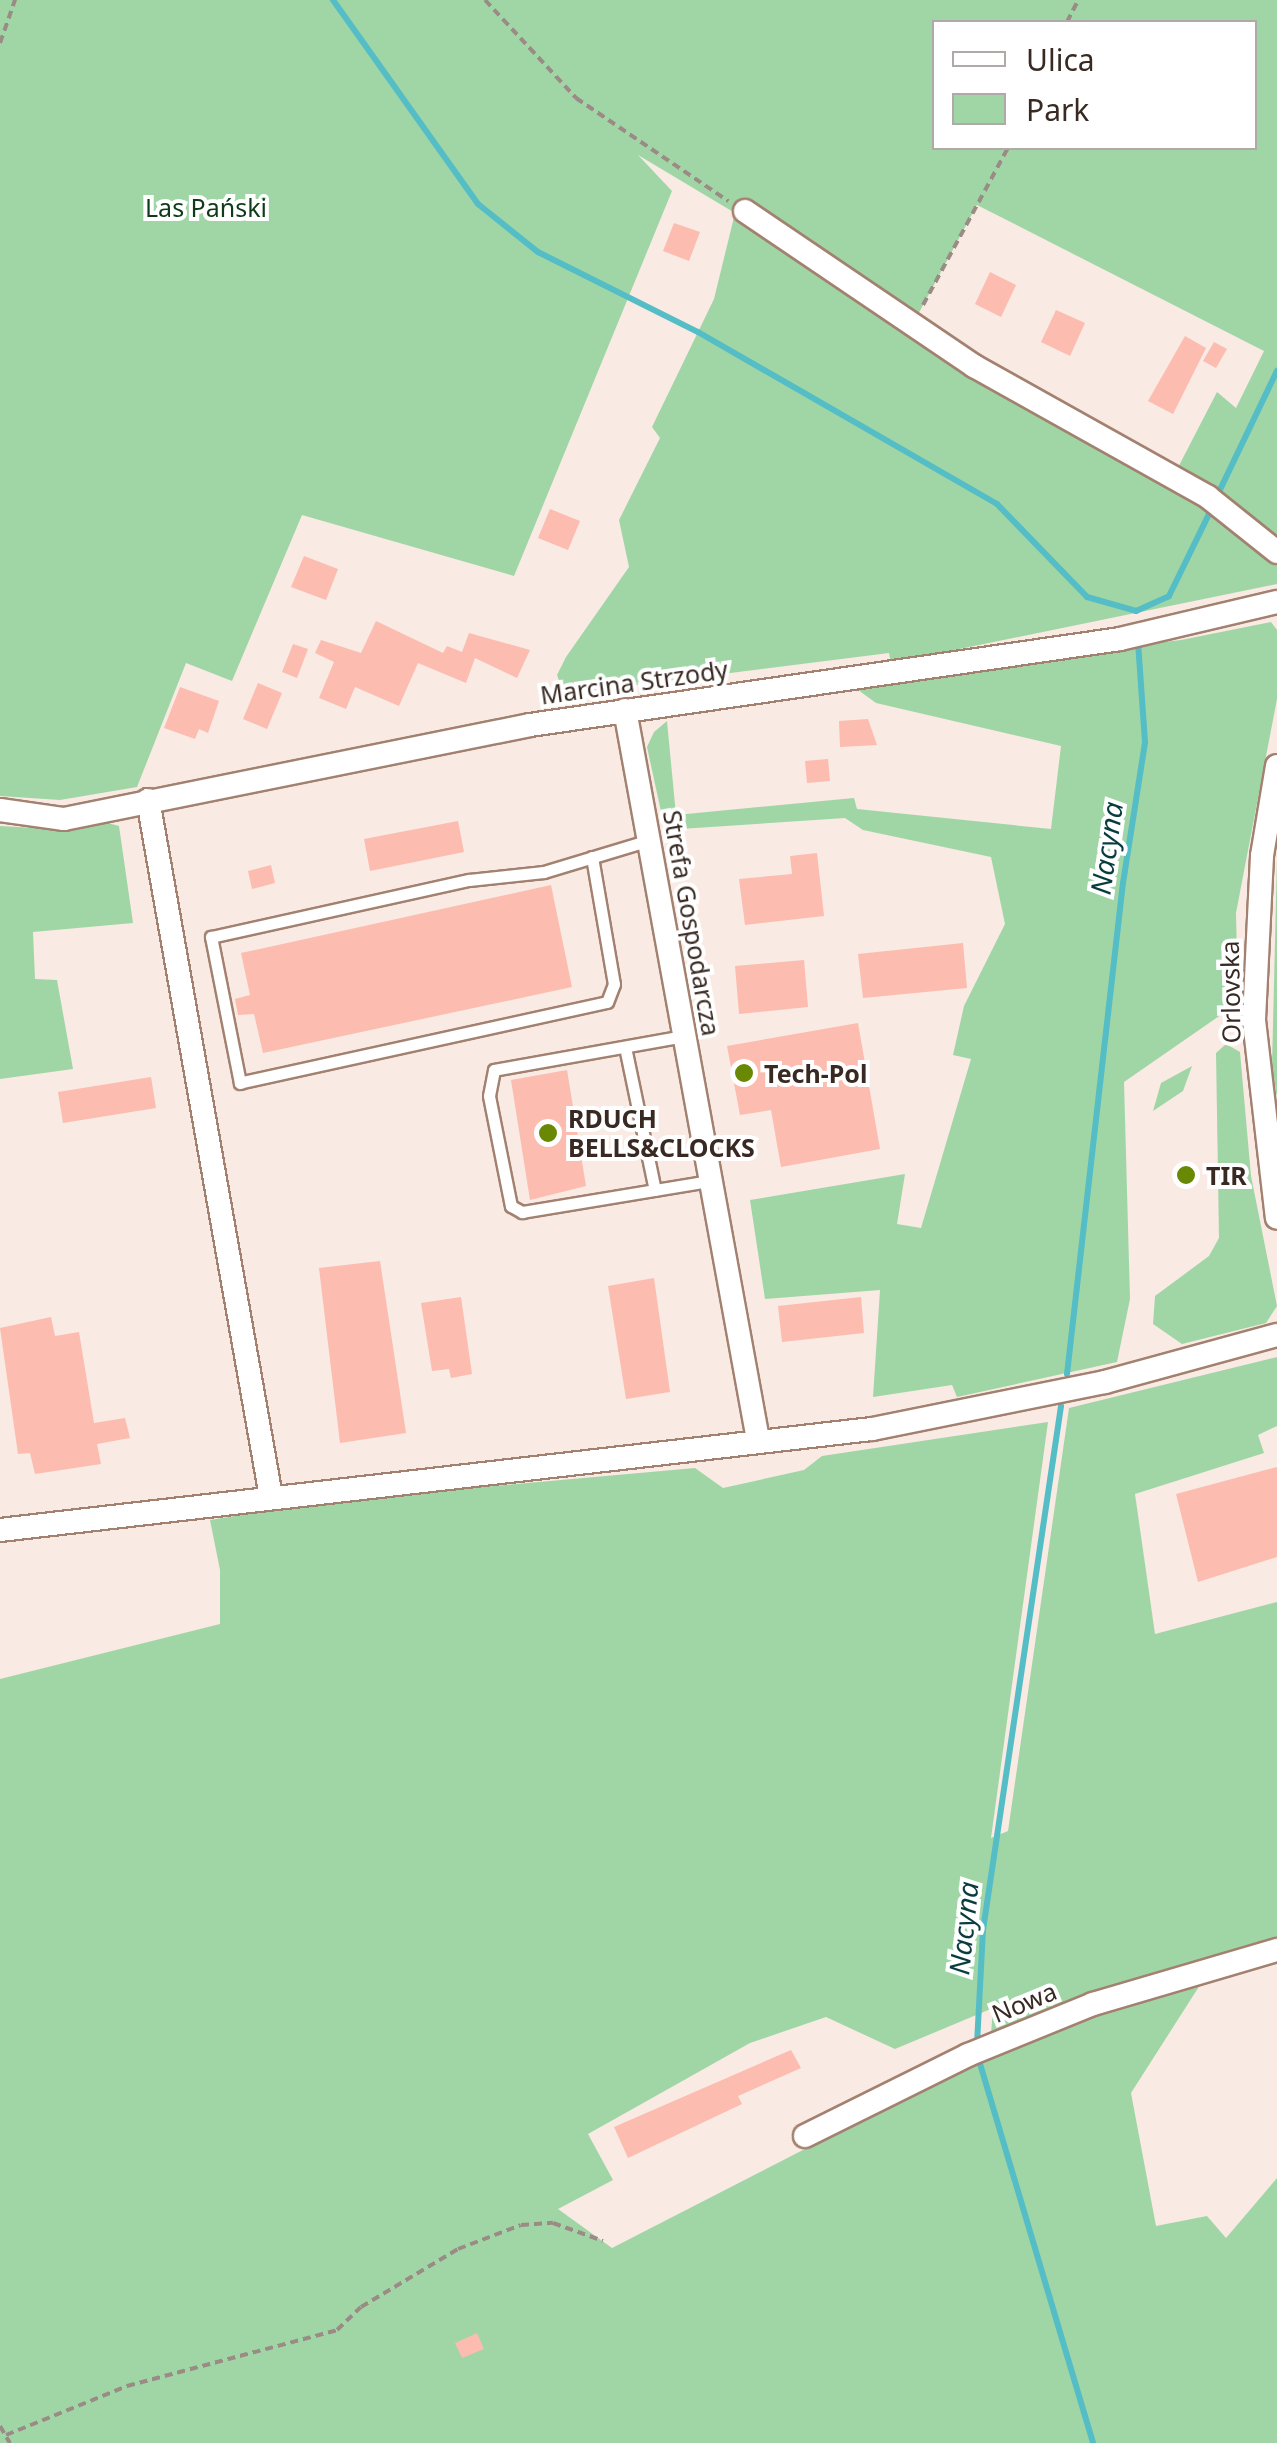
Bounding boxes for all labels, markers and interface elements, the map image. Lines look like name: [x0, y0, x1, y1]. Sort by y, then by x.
legend: [932, 20, 1257, 150]
text: Ulica: [1026, 39, 1095, 80]
text: Park: [1026, 89, 1089, 130]
park label: Las Pański: [145, 192, 267, 222]
street label: Marcina Strzody: [538, 654, 730, 710]
water label: Nacyna: [1083, 799, 1129, 897]
street label: Strefa Gospodarcza: [657, 808, 727, 1038]
street label: Orlovska: [1214, 940, 1246, 1044]
place label: Tech-Pol: [764, 1058, 867, 1088]
marker: Tech-Pol: [733, 1062, 755, 1084]
place label: RDUCH BELLS&CLOCKS: [568, 1104, 755, 1163]
marker: RDUCH BELLS&CLOCKS: [537, 1122, 559, 1144]
place label: TIR: [1206, 1160, 1247, 1190]
marker: TIR: [1175, 1164, 1197, 1186]
water label: Nacyna: [941, 1880, 985, 1976]
street label: Nowa: [987, 1975, 1061, 2029]

